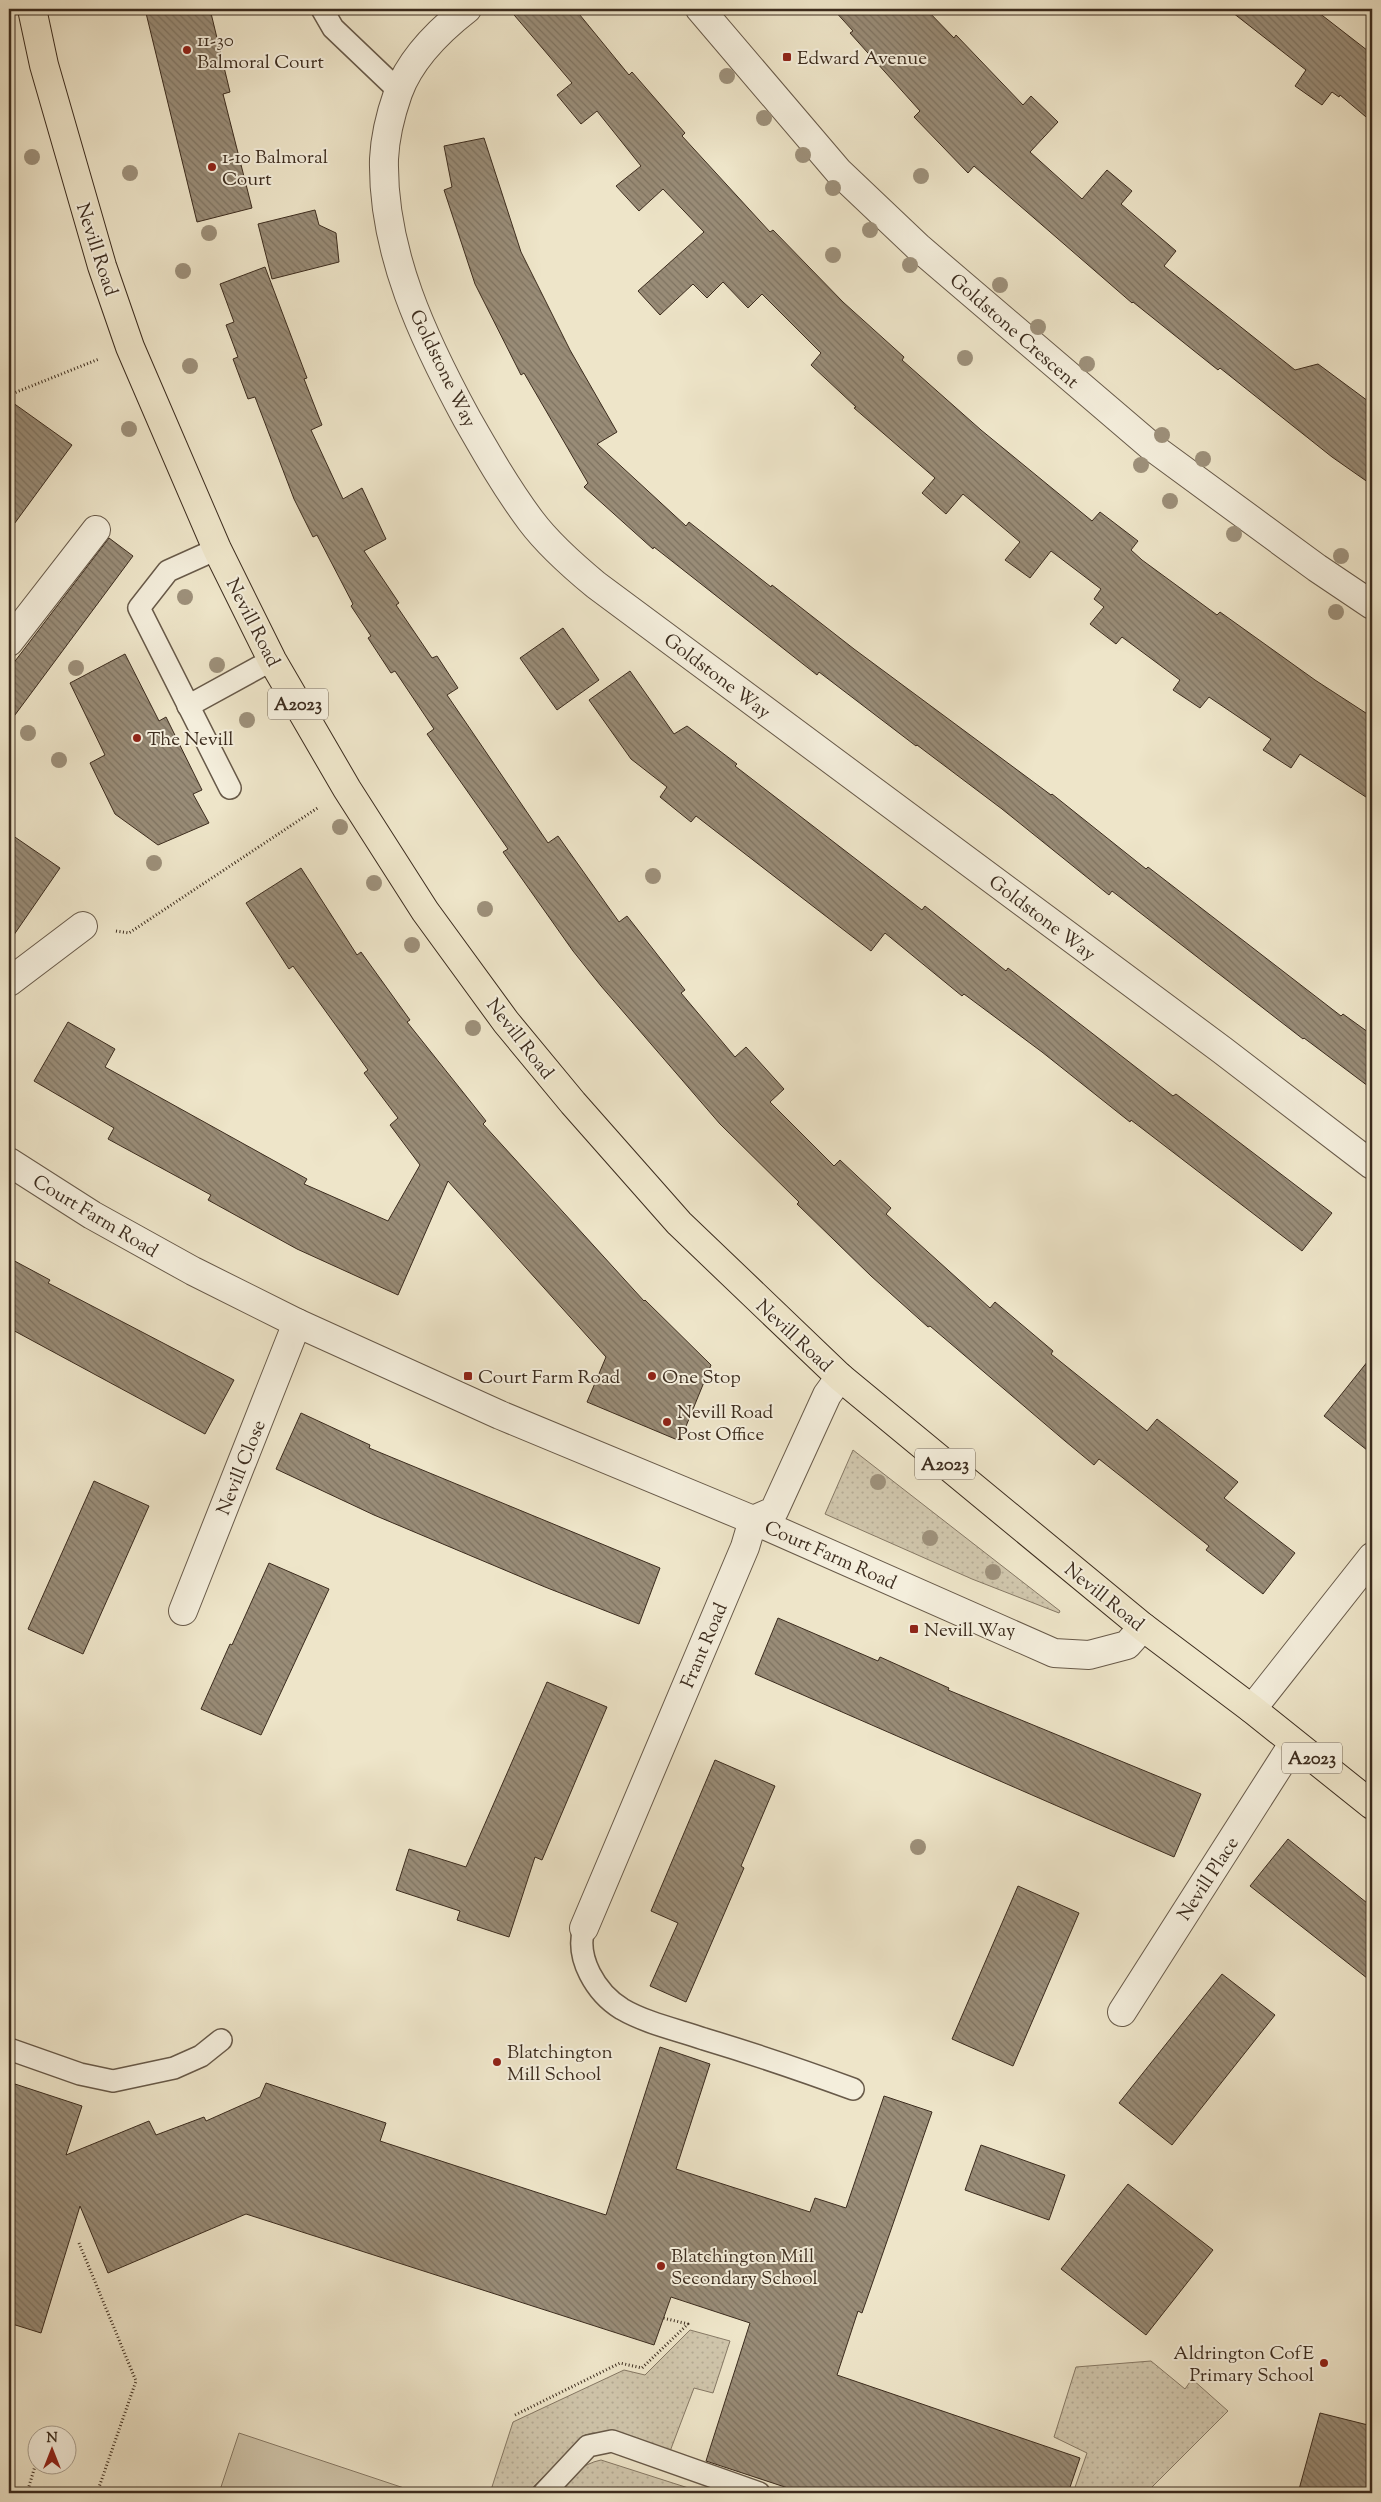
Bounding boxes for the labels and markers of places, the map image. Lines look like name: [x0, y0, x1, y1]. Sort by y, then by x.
place label: 11-30 Balmoral Court: [197, 28, 324, 77]
marker: 11-30 Balmoral Court: [181, 44, 193, 56]
place label: Edward Avenue: [797, 46, 927, 73]
marker: Edward Avenue: [781, 51, 793, 63]
place label: 1-10 Balmoral Court: [222, 145, 328, 194]
marker: 1-10 Balmoral Court: [206, 161, 218, 173]
place label: The Nevill: [147, 727, 234, 754]
marker: The Nevill: [131, 732, 143, 744]
place label: Court Farm Road: [478, 1365, 620, 1392]
place label: One Stop: [662, 1365, 741, 1392]
marker: Court Farm Road: [462, 1370, 474, 1382]
marker: One Stop: [646, 1370, 658, 1382]
place label: Nevill Road Post Office: [677, 1400, 773, 1449]
marker: Nevill Road Post Office: [661, 1416, 673, 1428]
place label: Nevill Way: [924, 1618, 1016, 1645]
marker: Nevill Way: [908, 1623, 920, 1635]
place label: Blatchington Mill School: [507, 2040, 613, 2089]
marker: Blatchington Mill School: [491, 2056, 503, 2068]
place label: Blatchington Mill Secondary School: [671, 2244, 818, 2293]
marker: Blatchington Mill Secondary School: [655, 2260, 667, 2272]
place label: Aldrington CofE Primary School: [1173, 2341, 1315, 2390]
marker: Aldrington CofE Primary School: [1318, 2357, 1330, 2369]

